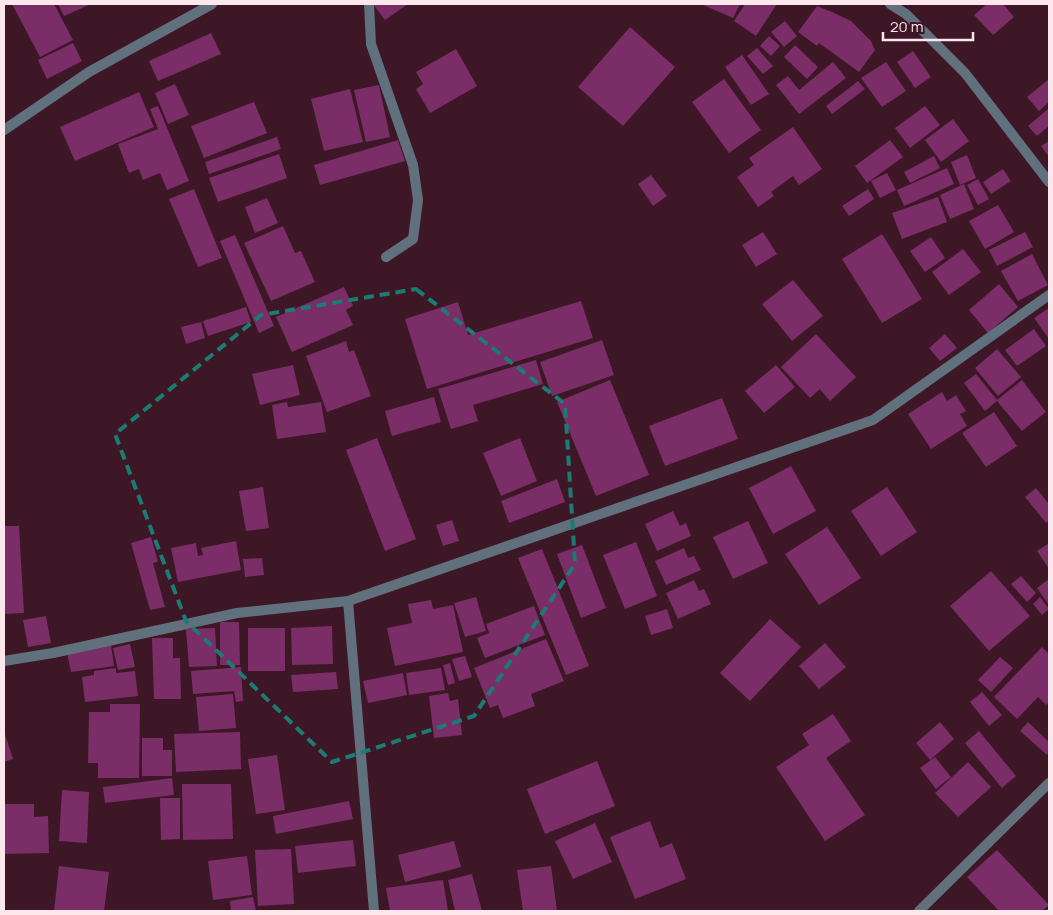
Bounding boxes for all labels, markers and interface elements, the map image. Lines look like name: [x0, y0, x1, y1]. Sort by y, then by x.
scale bar: [883, 10, 973, 42]
text: 20 m: [890, 16, 923, 37]

